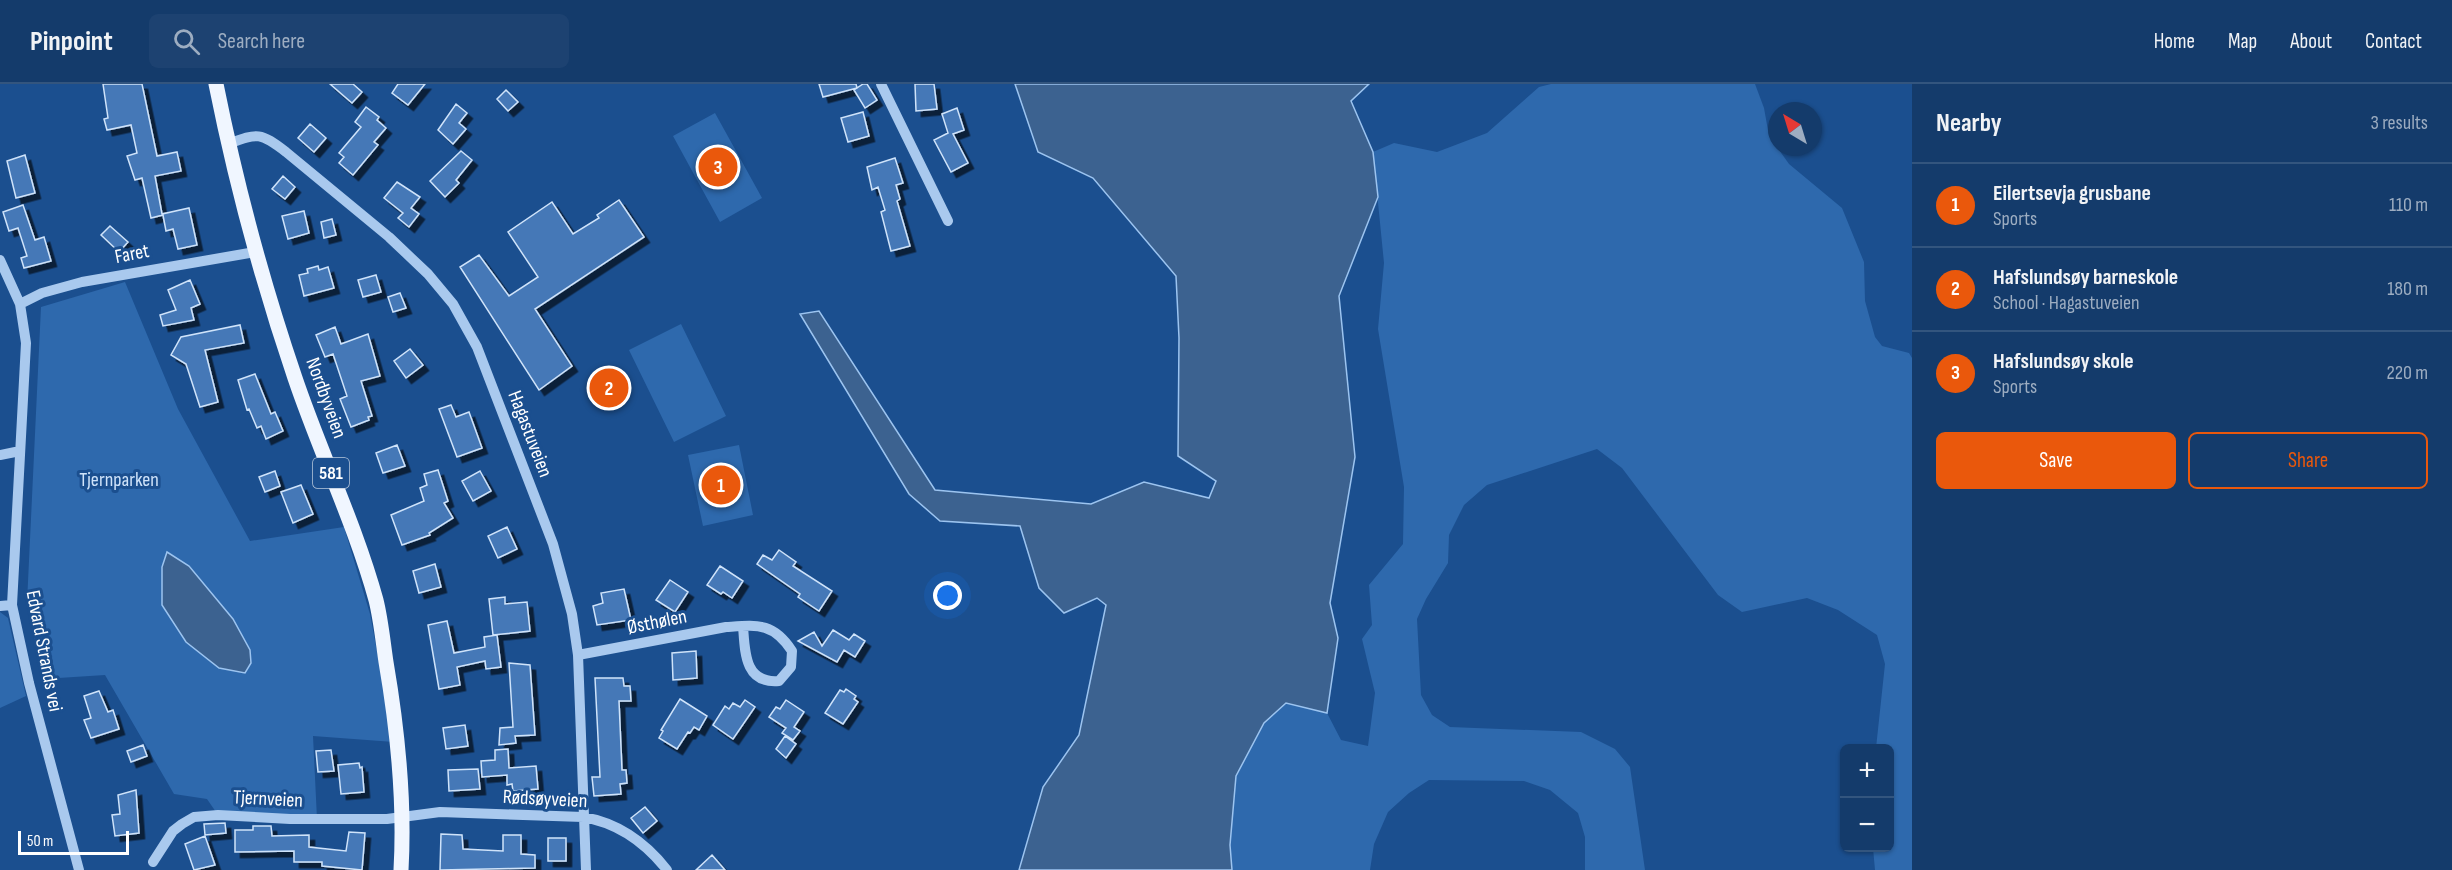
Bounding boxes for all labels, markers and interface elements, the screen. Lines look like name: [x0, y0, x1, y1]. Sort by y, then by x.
search box: [149, 14, 569, 68]
text: Pinpoint: [30, 25, 113, 58]
icon: search: [170, 25, 203, 58]
text: Search here: [218, 28, 305, 55]
text: Home: [2154, 29, 2195, 54]
text: Map: [2228, 29, 2257, 54]
text: About: [2290, 29, 2332, 54]
text: Contact: [2365, 29, 2422, 54]
north arrow: [1768, 102, 1822, 156]
text: Nearby: [1936, 108, 2002, 139]
text: 3 results: [2371, 111, 2428, 135]
pin: 3: [698, 144, 738, 190]
text: Eilertsevja grusbane: [1993, 180, 2151, 207]
text: 1: [1952, 193, 1959, 217]
text: 110 m: [2389, 193, 2428, 217]
text: Sports: [1993, 207, 2037, 231]
street label: Faret: [113, 239, 151, 269]
text: Hafslundsøy barneskole: [1993, 264, 2178, 291]
text: 2: [1951, 277, 1960, 301]
text: 180 m: [2387, 277, 2428, 301]
text: School · Hagastuveien: [1993, 291, 2140, 315]
text: Hafslundsøy skole: [1993, 348, 2134, 375]
street label: Nordbyveien: [300, 354, 352, 442]
text: 3: [1951, 361, 1960, 385]
text: 220 m: [2387, 361, 2428, 385]
pin: 2: [590, 366, 628, 410]
text: Sports: [1993, 375, 2037, 399]
street label: Hagastuveien: [503, 387, 557, 481]
button: Save: [1936, 432, 2176, 489]
button: Share: [2188, 432, 2428, 489]
road number: 581: [313, 458, 349, 488]
pin: 1: [702, 462, 740, 508]
park label: Tjernparken: [79, 468, 159, 492]
your location: [933, 581, 962, 610]
street label: Edvard Strands vei: [20, 588, 68, 714]
street label: Østhølen: [625, 604, 689, 640]
map controls: [1840, 744, 1894, 852]
button: +: [1840, 744, 1894, 798]
street label: Tjernveien: [232, 785, 304, 813]
street label: Rødsøyveien: [502, 785, 588, 813]
button: −: [1840, 798, 1894, 852]
scale bar: [18, 828, 129, 856]
text: 50 m: [27, 832, 53, 851]

